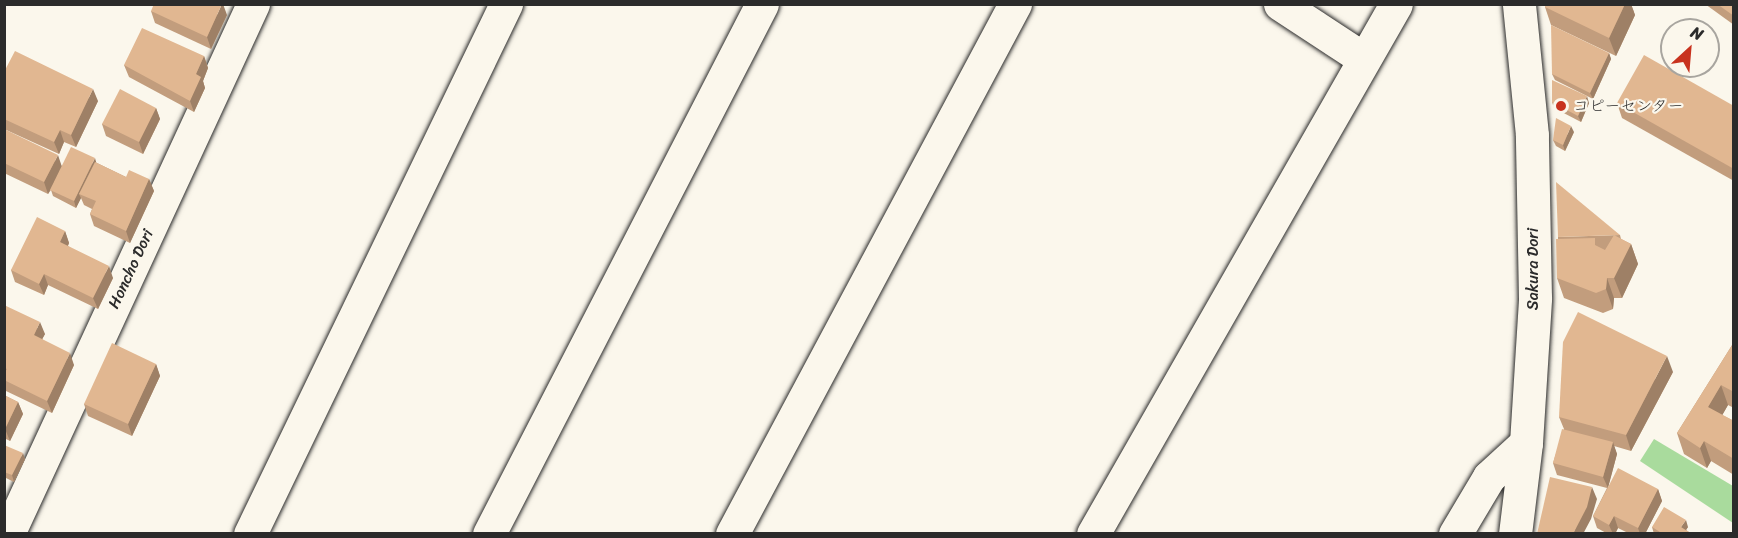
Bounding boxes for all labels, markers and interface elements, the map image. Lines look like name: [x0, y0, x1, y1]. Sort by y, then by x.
north arrow: [1660, 18, 1720, 78]
text: N: [1686, 18, 1709, 49]
place label: コピーセンター: [1573, 96, 1684, 116]
marker: コピーセンター: [1554, 99, 1568, 113]
street label: Honcho Dori: [104, 226, 158, 312]
street label: Sakura Dori: [1523, 228, 1543, 310]

